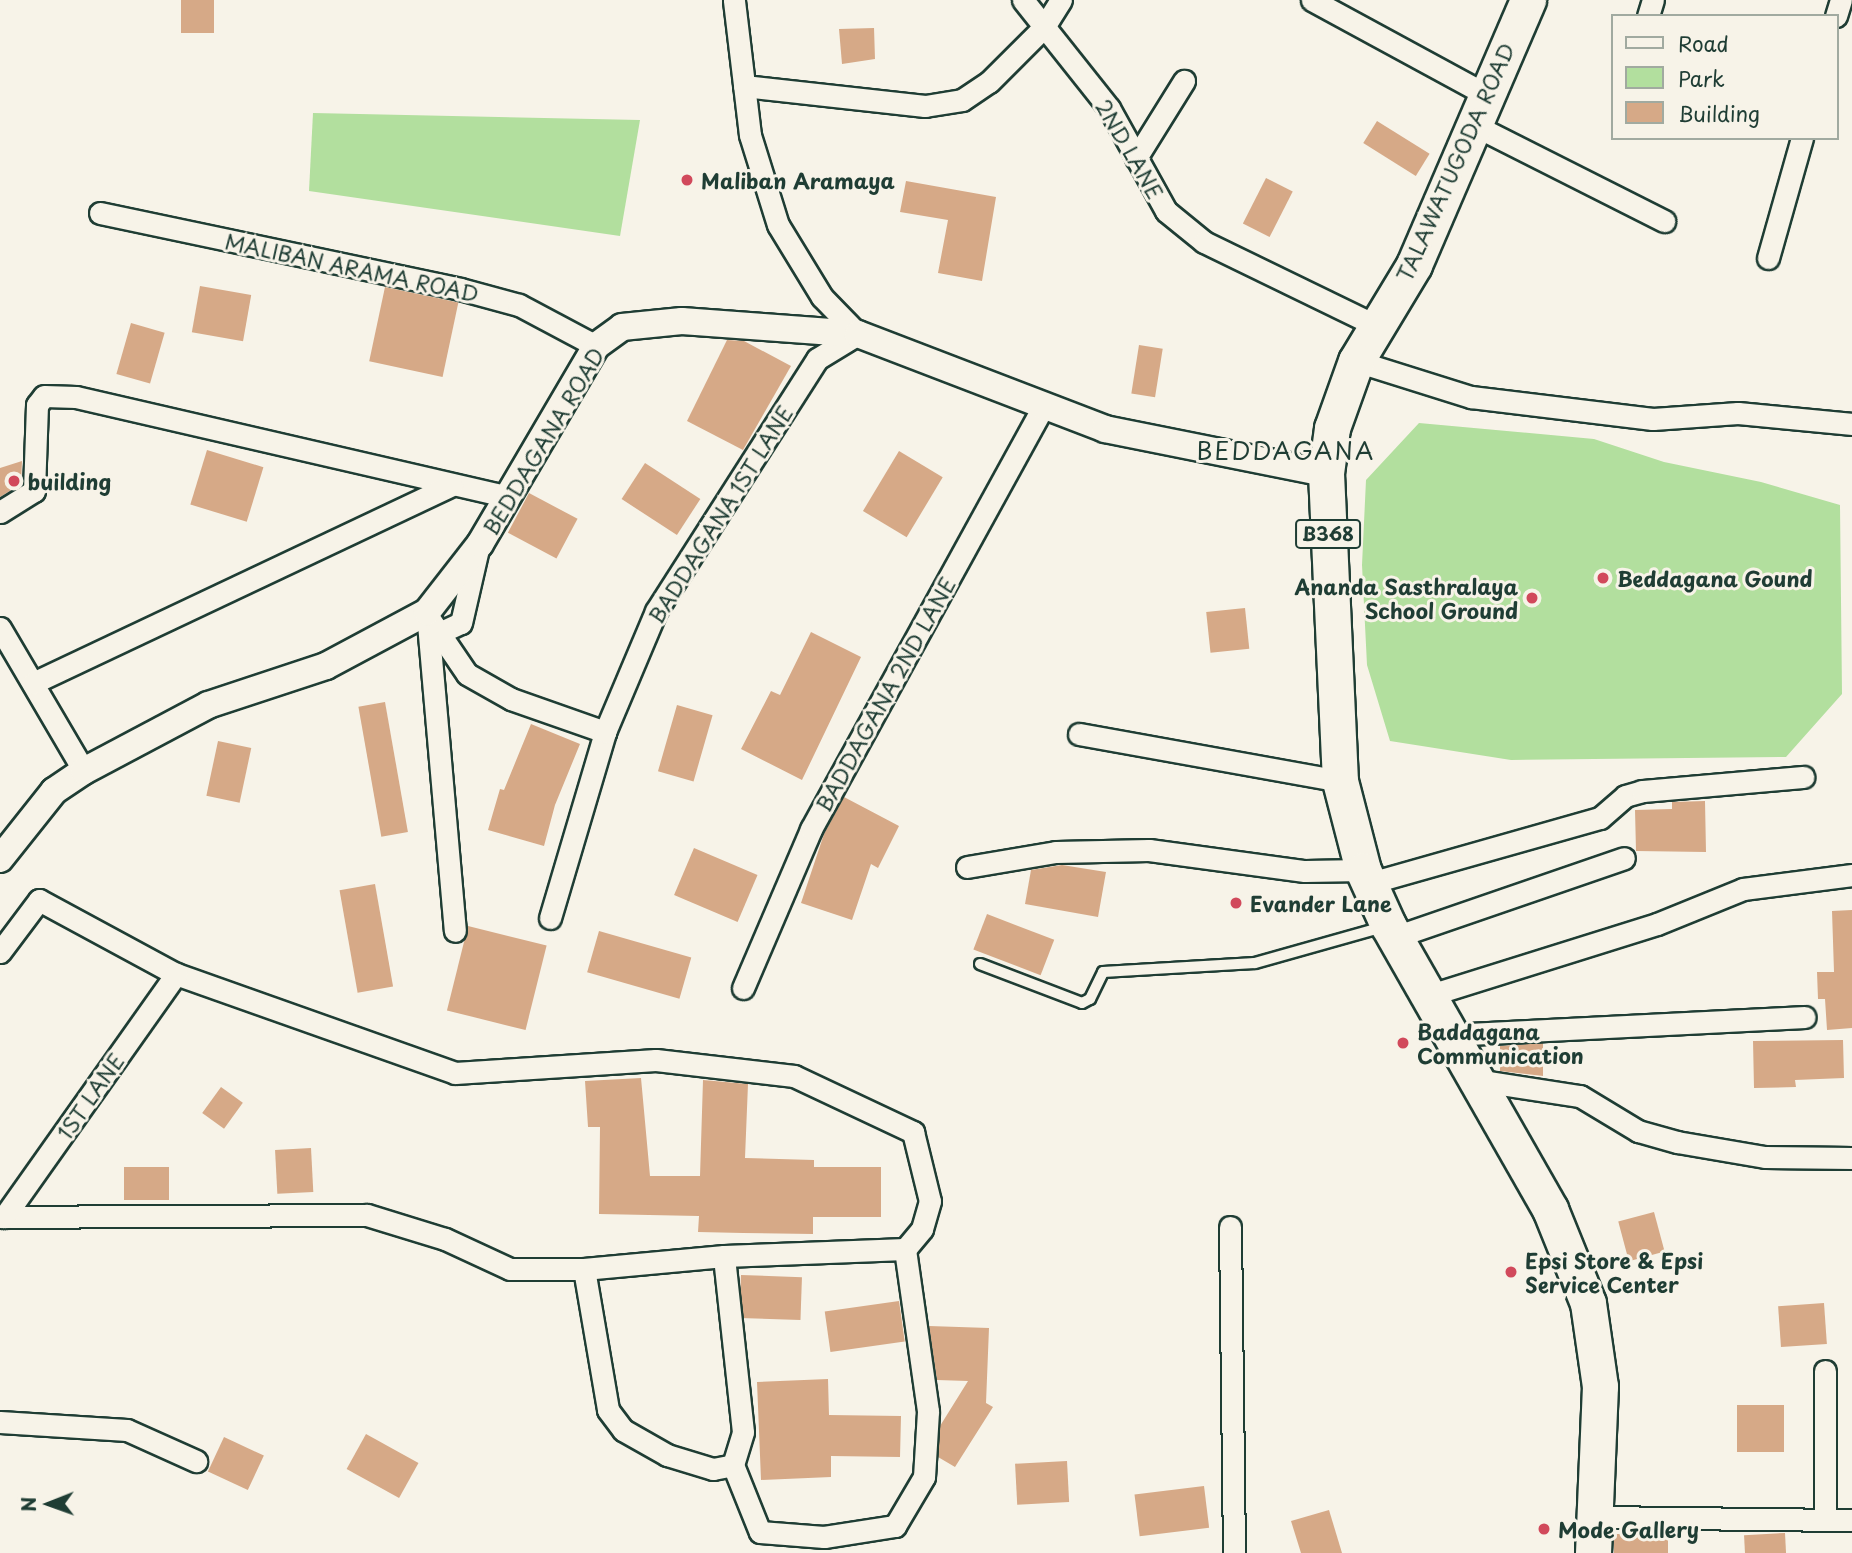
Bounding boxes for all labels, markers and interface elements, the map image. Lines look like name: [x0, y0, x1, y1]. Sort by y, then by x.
legend: [1610, 14, 1838, 140]
text: Road: [1678, 27, 1729, 59]
street label: TALAWATUGODA ROAD: [1391, 39, 1519, 285]
text: Park: [1678, 62, 1725, 94]
street label: 2ND LANE: [1091, 94, 1169, 204]
text: Building: [1678, 97, 1760, 129]
place label: Maliban Aramaya: [701, 167, 894, 193]
marker: Maliban Aramaya: [679, 172, 695, 188]
street label: MALIBAN ARAMA ROAD: [223, 228, 481, 306]
street label: BEDDAGANA ROAD: [477, 342, 609, 540]
street label: BADDAGANA 1ST LANE: [642, 400, 798, 628]
district label: BEDDAGANA: [1195, 437, 1377, 465]
place label: building: [28, 468, 111, 494]
marker: building: [6, 473, 22, 489]
road number: B368: [1295, 519, 1361, 550]
place label: Beddagana Gound: [1617, 565, 1812, 591]
marker: Beddagana Gound: [1595, 570, 1611, 586]
street label: BADDAGANA 2ND LANE: [810, 572, 960, 816]
place label: Ananda Sasthralaya School Ground: [1295, 573, 1518, 623]
marker: Ananda Sasthralaya School Ground: [1524, 590, 1540, 606]
place label: Evander Lane: [1250, 890, 1393, 916]
marker: Evander Lane: [1228, 895, 1244, 911]
place label: Baddagana Communication: [1417, 1018, 1584, 1068]
marker: Baddagana Communication: [1395, 1035, 1411, 1051]
street label: 1ST LANE: [51, 1048, 129, 1144]
place label: Epsi Store & Epsi Service Center: [1525, 1247, 1704, 1297]
marker: Epsi Store & Epsi Service Center: [1503, 1264, 1519, 1280]
north arrow: [14, 1469, 84, 1539]
text: N: [14, 1497, 42, 1512]
place label: Mode Gallery: [1558, 1516, 1699, 1542]
marker: Mode Gallery: [1536, 1521, 1552, 1537]

